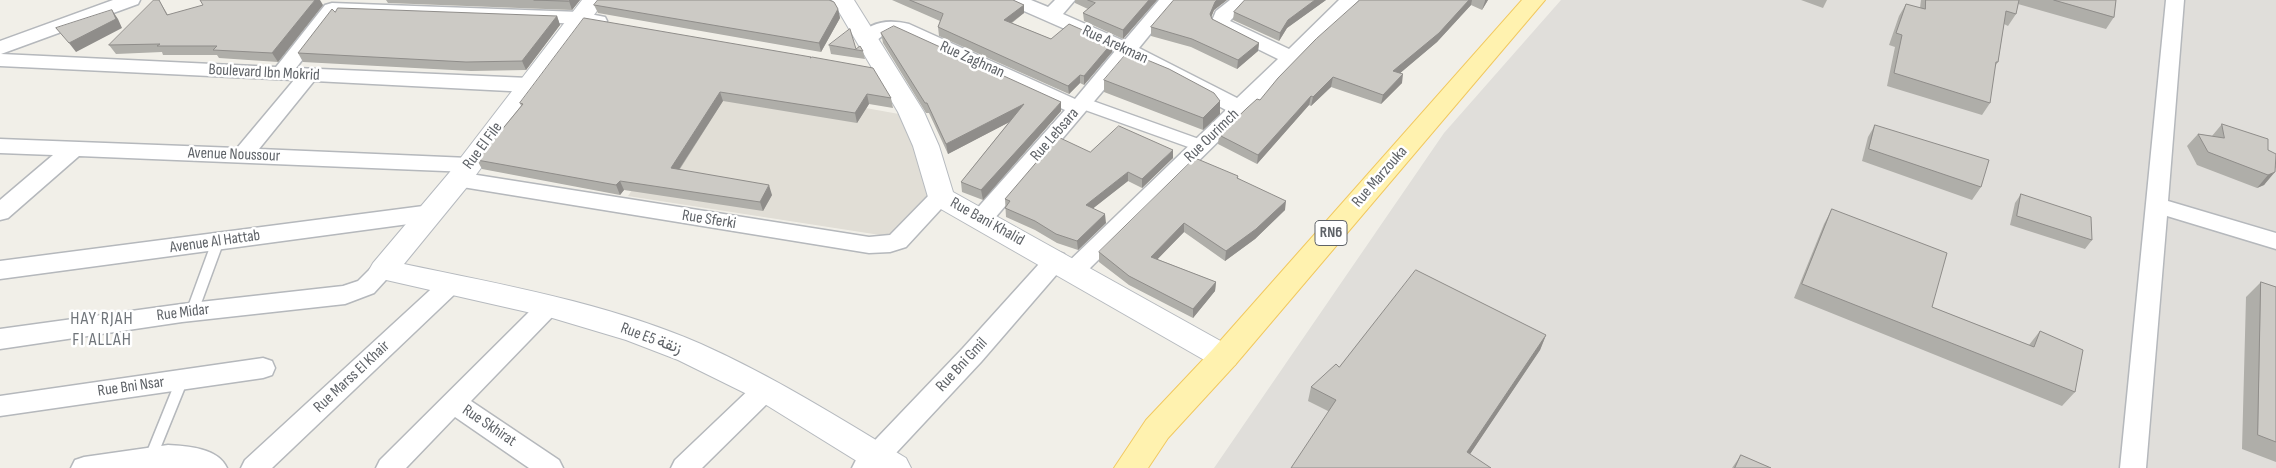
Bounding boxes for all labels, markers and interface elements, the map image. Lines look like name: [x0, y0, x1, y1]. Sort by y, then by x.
street label: Rue Arekman: [1079, 21, 1151, 69]
street label: Rue Zaghnan: [937, 37, 1007, 83]
street label: Boulevard Ibn Mokrid: [208, 61, 320, 85]
street label: Rue Lebsara: [1027, 104, 1083, 166]
street label: Rue Ourimch: [1181, 105, 1243, 167]
street label: Rue El File: [459, 119, 507, 173]
street label: Rue Marzouka: [1348, 143, 1412, 211]
street label: Avenue Noussour: [188, 144, 280, 166]
street label: Rue Bani Khalid: [946, 194, 1028, 250]
street label: Rue Sferki: [681, 206, 737, 234]
road number: RN6: [1315, 220, 1347, 246]
street label: Avenue Al Hattab: [169, 226, 261, 258]
street label: Rue Midar: [156, 300, 210, 326]
district label: HAY RJAH FI ALLAH: [69, 308, 135, 350]
street label: Rue E5 زنقة: [618, 319, 684, 359]
street label: Rue Bni Gmil: [932, 334, 992, 396]
street label: Rue Marss El Khair: [310, 337, 394, 417]
street label: Rue Bni Nsar: [96, 373, 166, 401]
street label: Rue Skhirat: [458, 401, 520, 451]

